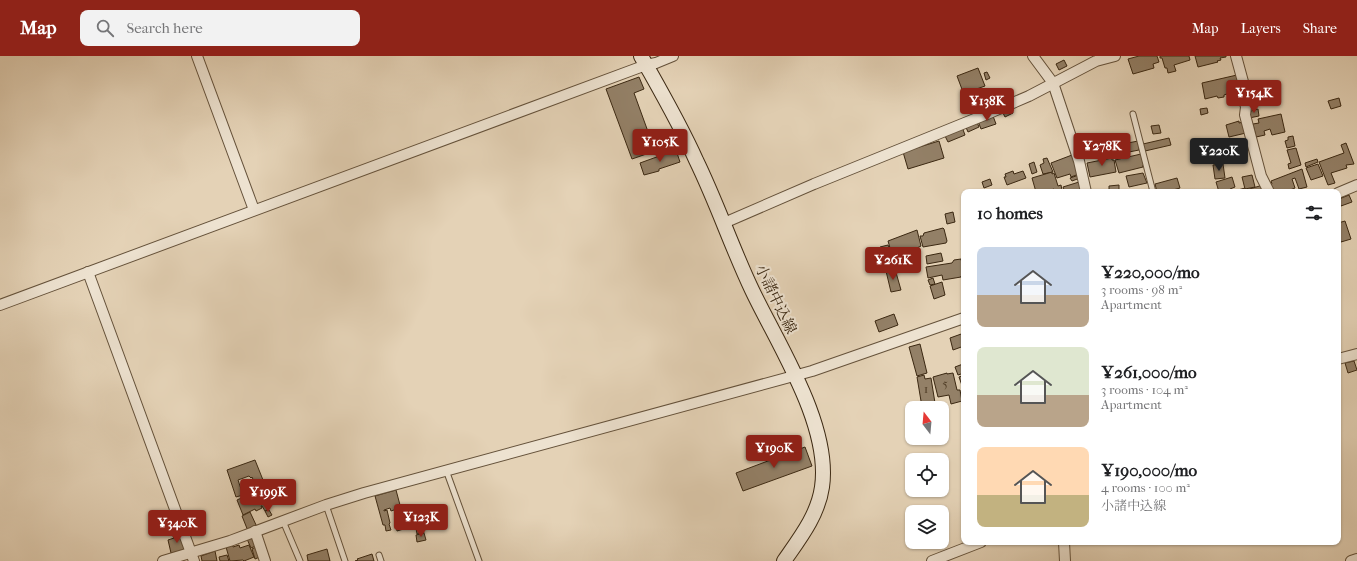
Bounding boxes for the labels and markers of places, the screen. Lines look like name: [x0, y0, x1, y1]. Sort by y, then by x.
pin: ¥154K: [1226, 80, 1282, 114]
pin: ¥138K: [959, 88, 1015, 122]
pin: ¥105K: [632, 129, 688, 163]
pin: ¥278K: [1074, 133, 1130, 167]
pin: ¥220K: [1191, 138, 1247, 172]
pin: ¥261K: [865, 247, 921, 281]
pin: ¥190K: [746, 435, 802, 469]
pin: ¥199K: [240, 479, 296, 513]
pin: ¥123K: [393, 504, 449, 538]
pin: ¥340K: [149, 510, 205, 544]

